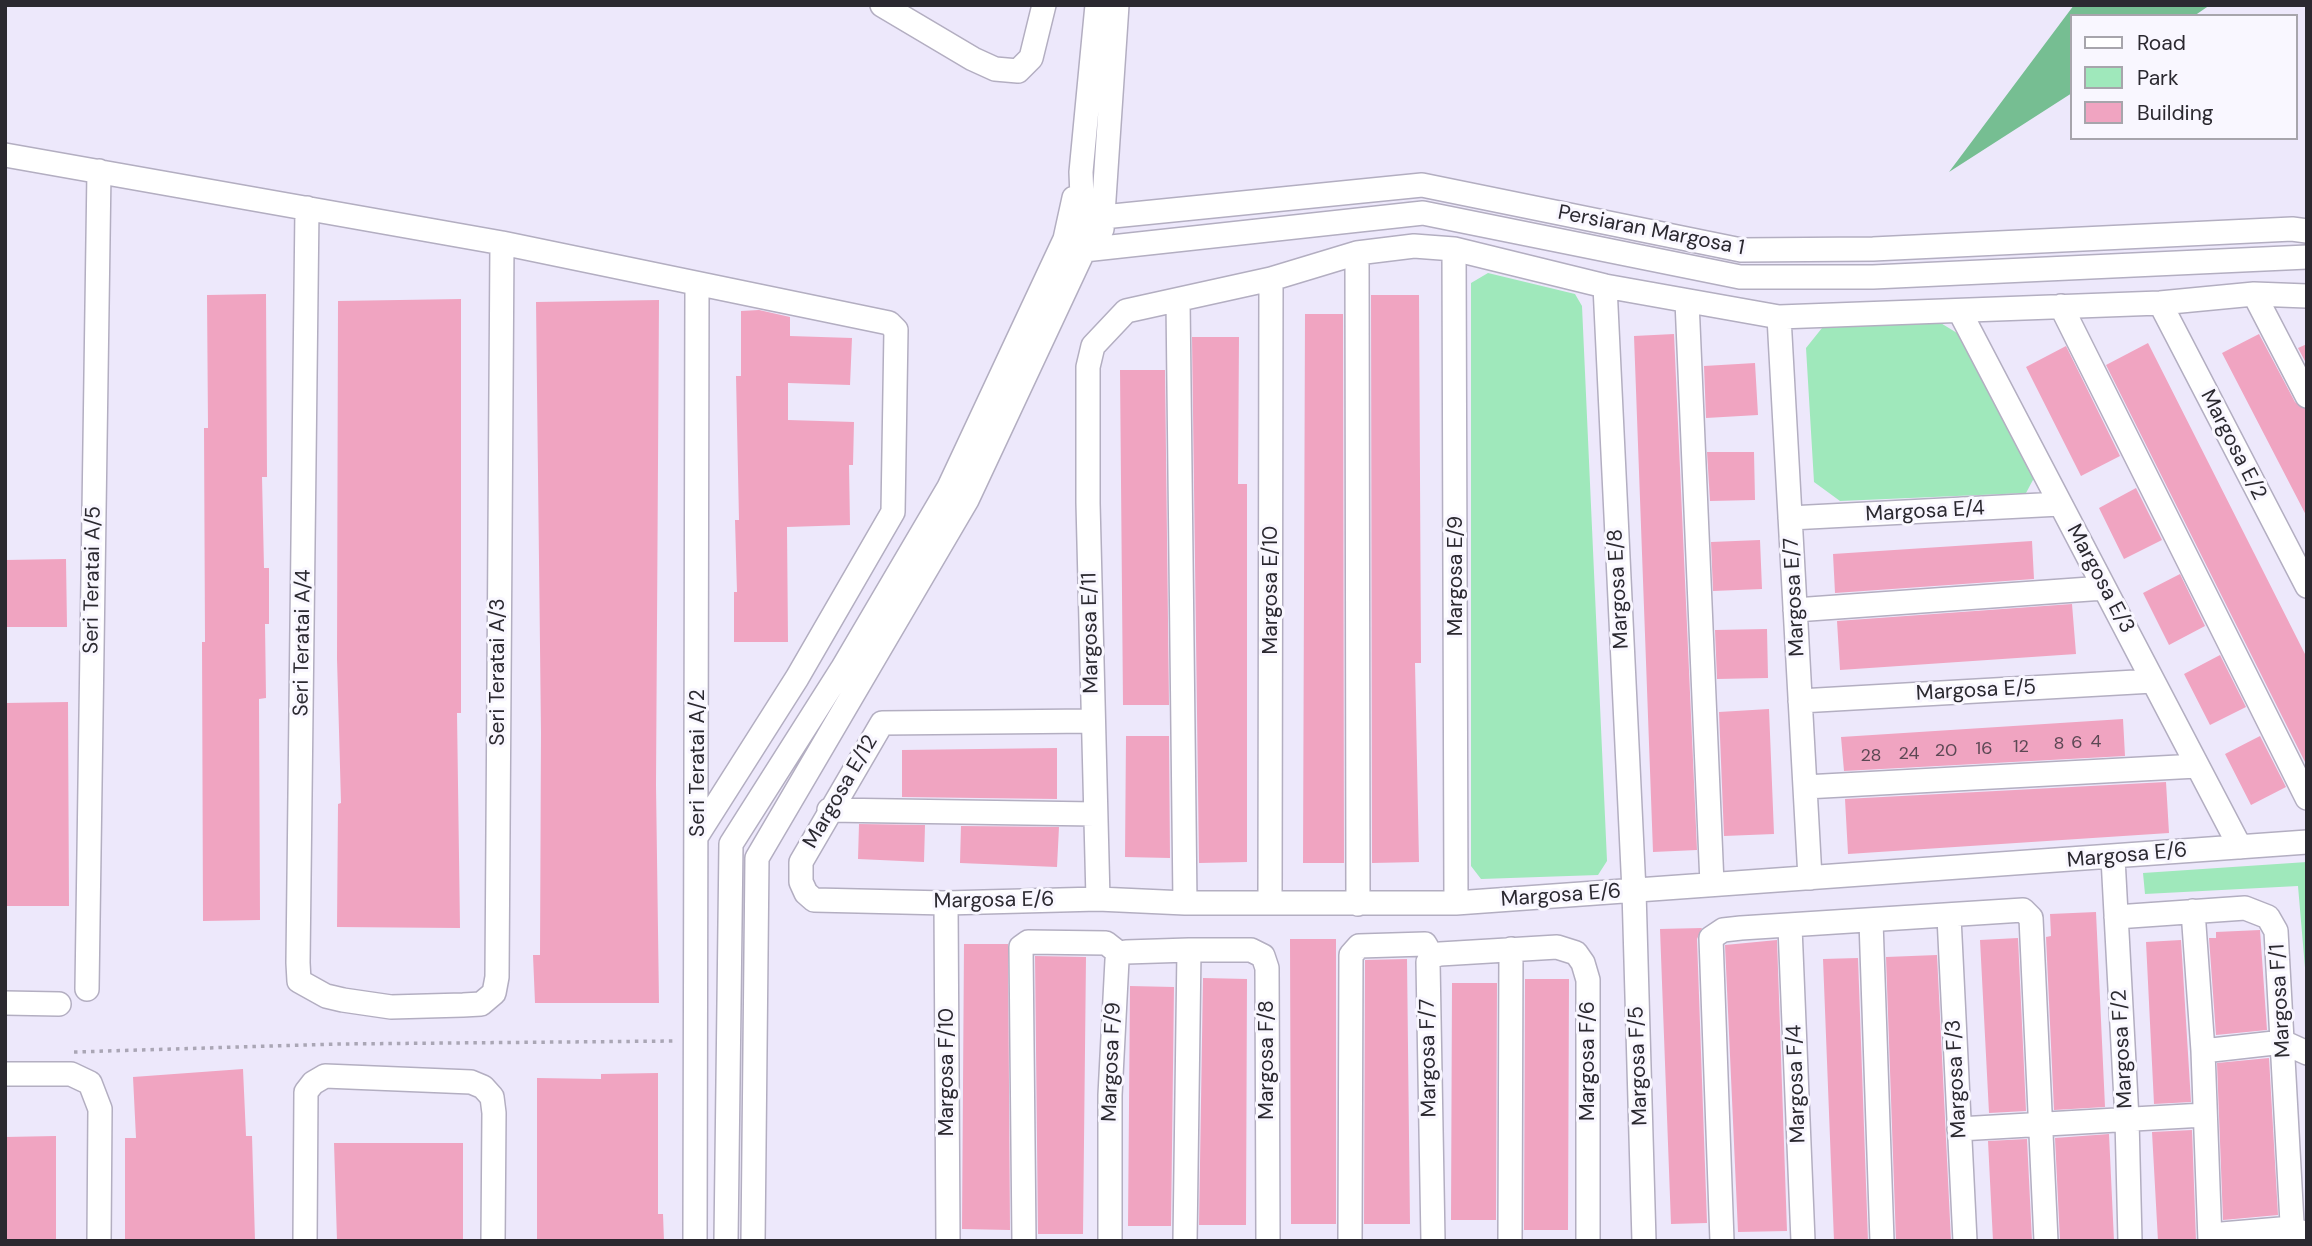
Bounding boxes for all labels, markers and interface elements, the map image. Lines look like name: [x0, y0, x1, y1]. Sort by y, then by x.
legend: [2070, 14, 2298, 140]
text: Road: [2137, 29, 2186, 57]
text: Park: [2137, 64, 2178, 92]
text: Building: [2137, 99, 2213, 127]
street label: Persiaran Margosa 1: [1556, 201, 1746, 261]
street label: Margosa E/2: [2195, 386, 2271, 504]
street label: Margosa E/4: [1865, 496, 1985, 528]
street label: Seri Teratai A/5: [79, 506, 107, 654]
street label: Margosa E/9: [1443, 516, 1469, 636]
street label: Margosa E/3: [2061, 520, 2139, 638]
street label: Margosa E/10: [1258, 526, 1284, 654]
street label: Margosa E/8: [1603, 528, 1635, 650]
street label: Margosa E/7: [1779, 537, 1811, 657]
street label: Seri Teratai A/4: [289, 569, 317, 717]
street label: Margosa E/11: [1077, 572, 1105, 694]
street label: Seri Teratai A/3: [485, 598, 511, 746]
street label: Margosa E/5: [1915, 675, 2037, 707]
street label: Seri Teratai A/2: [685, 689, 711, 837]
street label: Margosa E/12: [798, 731, 884, 853]
house number: 4: [2091, 731, 2101, 753]
house number: 6: [2071, 732, 2083, 754]
house number: 8: [2054, 733, 2064, 755]
house number: 12: [2013, 736, 2029, 758]
house number: 16: [1976, 738, 1992, 760]
house number: 20: [1935, 740, 1957, 762]
house number: 24: [1899, 743, 1919, 765]
house number: 28: [1860, 745, 1882, 767]
street label: Margosa E/6: [2066, 838, 2188, 874]
street label: Margosa E/6: [1500, 879, 1622, 913]
street label: Margosa E/6: [933, 887, 1055, 915]
street label: Margosa F/1: [2265, 943, 2297, 1059]
street label: Margosa F/2: [2107, 989, 2139, 1109]
street label: Margosa F/7: [1415, 998, 1443, 1118]
street label: Margosa F/8: [1254, 1000, 1280, 1120]
street label: Margosa F/6: [1575, 1001, 1601, 1121]
street label: Margosa F/9: [1097, 1002, 1127, 1122]
street label: Margosa F/5: [1624, 1006, 1654, 1126]
street label: Margosa F/10: [934, 1008, 960, 1136]
street label: Margosa F/3: [1941, 1019, 1973, 1139]
street label: Margosa F/4: [1782, 1024, 1812, 1144]

